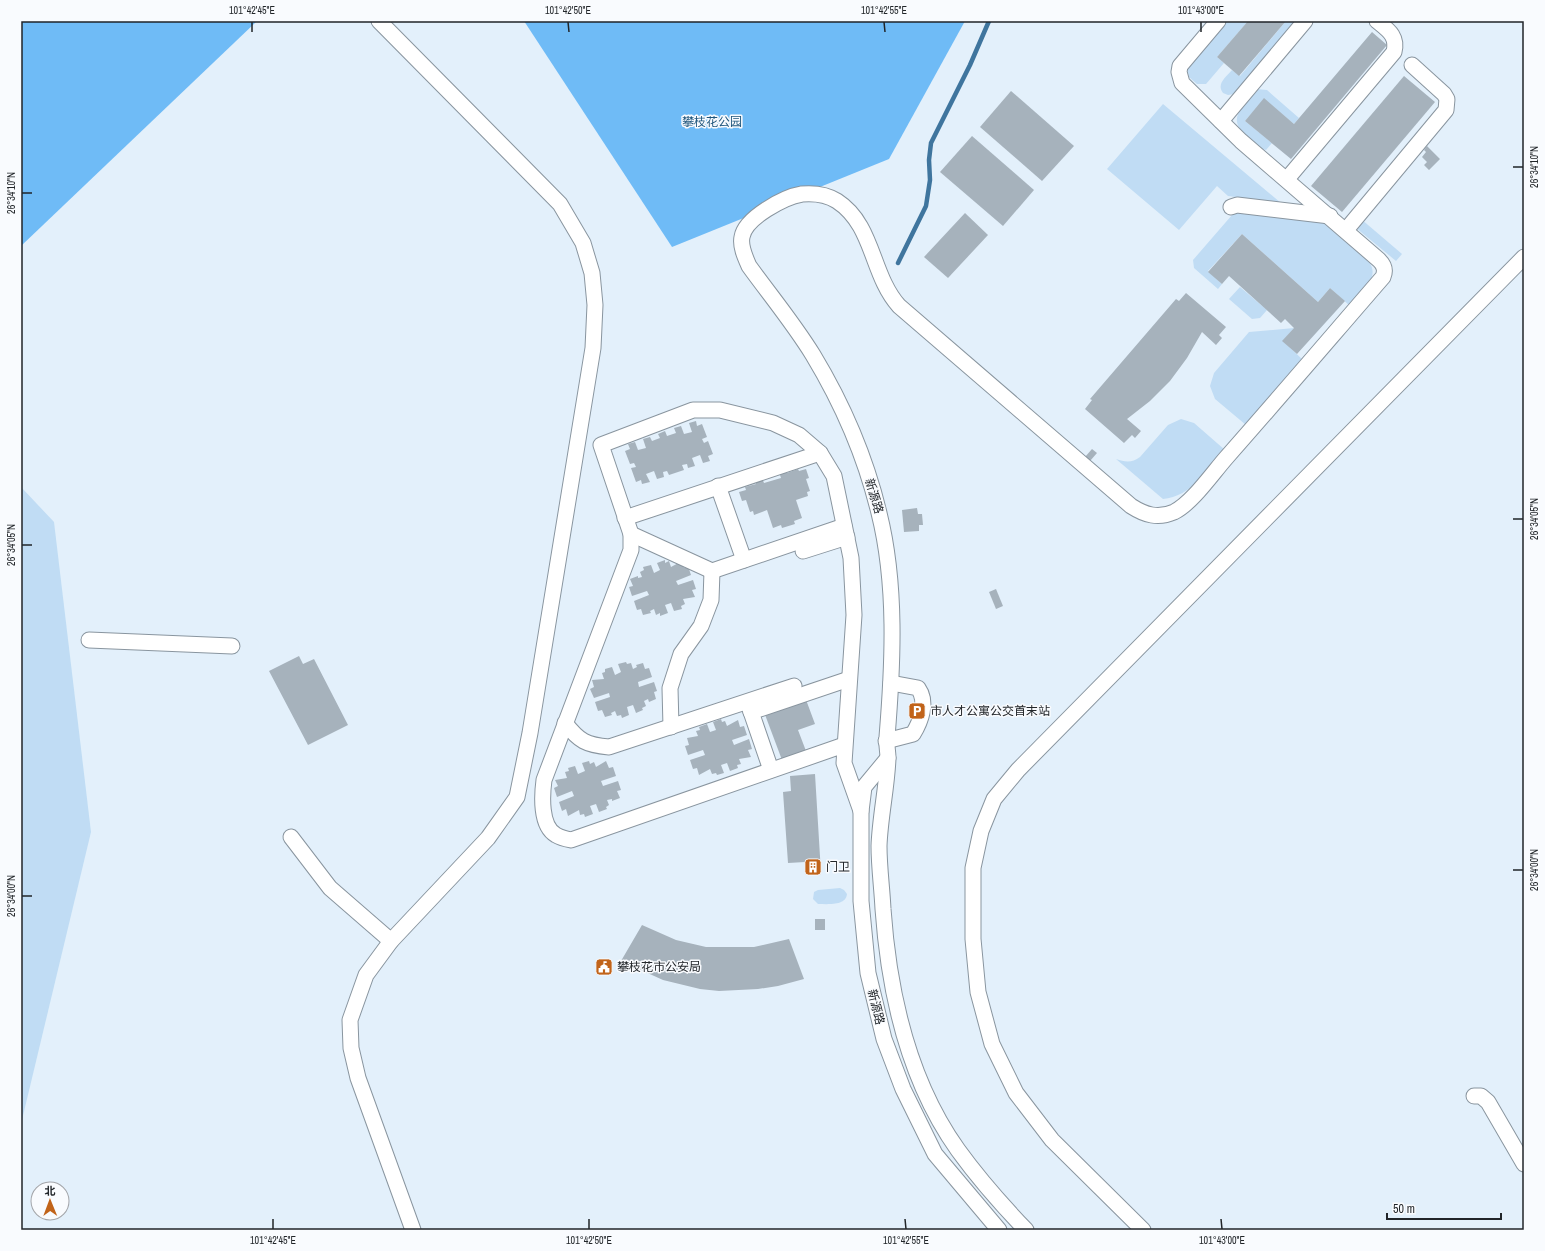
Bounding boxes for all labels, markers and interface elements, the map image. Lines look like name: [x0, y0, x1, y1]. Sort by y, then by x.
text: 101°42'45"E: [229, 4, 275, 17]
text: 101°42'50"E: [545, 4, 591, 17]
text: 101°42'55"E: [861, 4, 907, 17]
text: 101°43'00"E: [1178, 4, 1224, 17]
park label: 攀枝花公园: [682, 114, 742, 130]
text: 26°34'10"N: [1528, 146, 1541, 188]
text: 26°34'10"N: [5, 172, 18, 214]
street label: 新源路: [861, 476, 887, 516]
text: 26°34'05"N: [1528, 498, 1541, 540]
text: 26°34'05"N: [5, 524, 18, 566]
parking icon: 市人才公寓公交首末站: [907, 701, 927, 721]
place label: 市人才公寓公交首末站: [930, 703, 1050, 719]
text: 26°34'00"N: [1528, 849, 1541, 891]
building icon: 门卫: [803, 857, 823, 877]
place label: 门卫: [826, 859, 850, 875]
text: 26°34'00"N: [5, 875, 18, 917]
public building icon: 攀枝花市公安局: [594, 957, 614, 977]
place label: 攀枝花市公安局: [617, 959, 701, 975]
street label: 新源路: [864, 988, 888, 1026]
north arrow: [30, 1181, 70, 1221]
text: 北: [44, 1184, 55, 1198]
scale bar: [1387, 1195, 1501, 1221]
text: 50 m: [1393, 1201, 1415, 1217]
text: 101°42'45"E: [250, 1234, 296, 1247]
text: 101°42'50"E: [566, 1234, 612, 1247]
text: 101°42'55"E: [883, 1234, 929, 1247]
text: 101°43'00"E: [1199, 1234, 1245, 1247]

